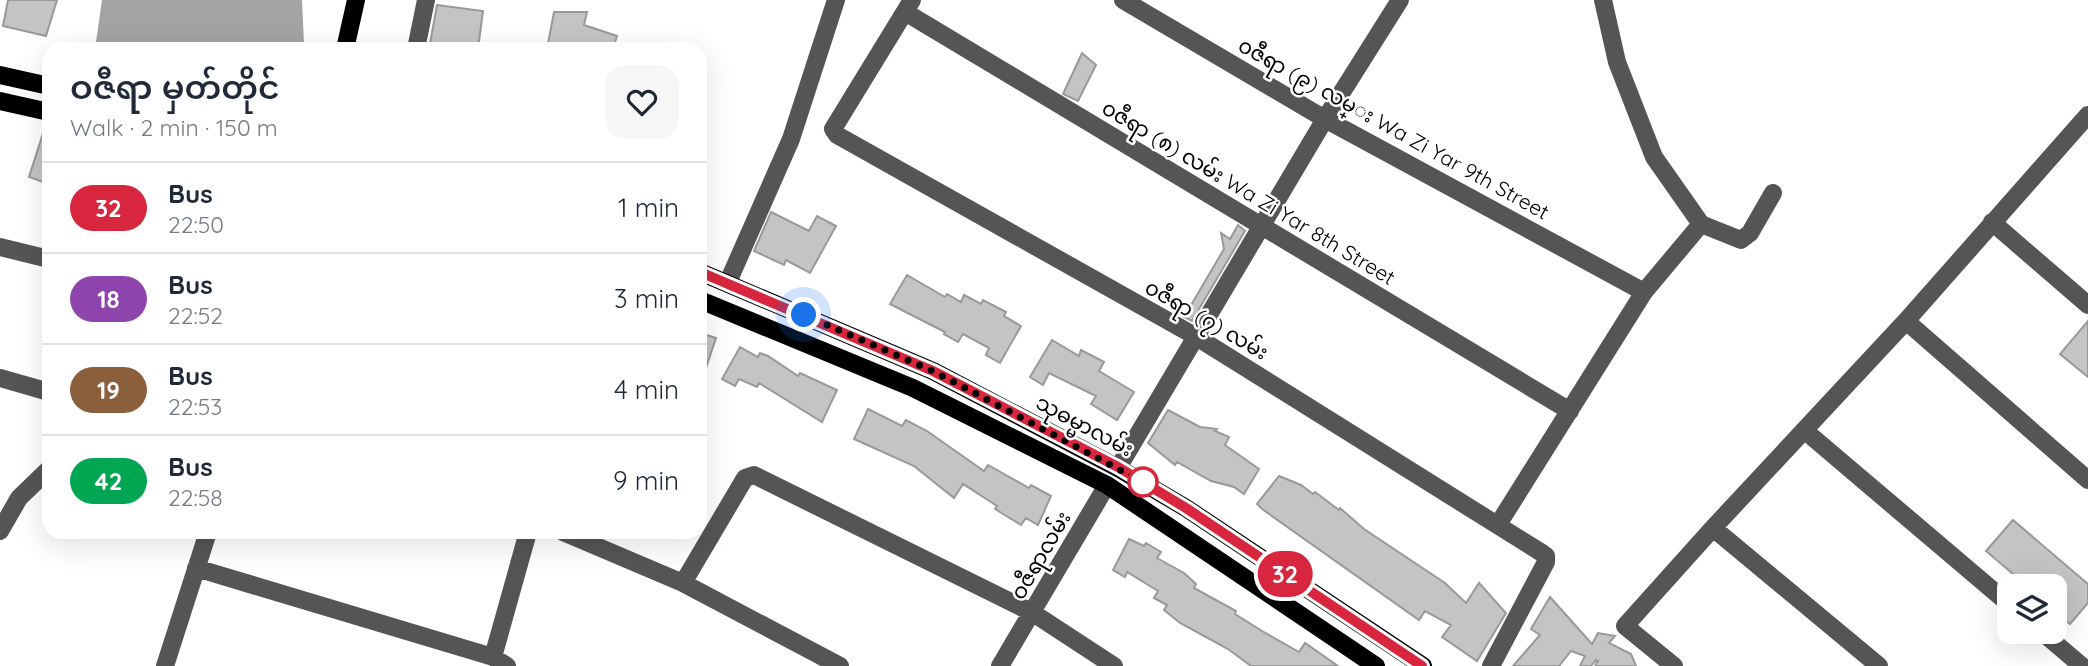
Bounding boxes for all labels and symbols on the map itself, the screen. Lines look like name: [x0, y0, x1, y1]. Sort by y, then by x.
street label: ၀ဇီရာ (၉) လမ္း Wa Zi Yar 9th Street: [1232, 30, 1555, 229]
street label: ၀ဇီရာ (၈) လမ်း Wa Zi Yar 8th Street: [1095, 92, 1401, 294]
street label: ၀ဇီရာ (၇) လမ်း: [1138, 272, 1274, 369]
your location: [786, 297, 821, 332]
street label: သုဓမ္မာလမ်း: [1029, 387, 1139, 466]
unlabelled marker: [1128, 467, 1158, 497]
street label: ဝဇီရာလမ်း: [1003, 505, 1080, 606]
line badge: 32: [1254, 551, 1316, 597]

